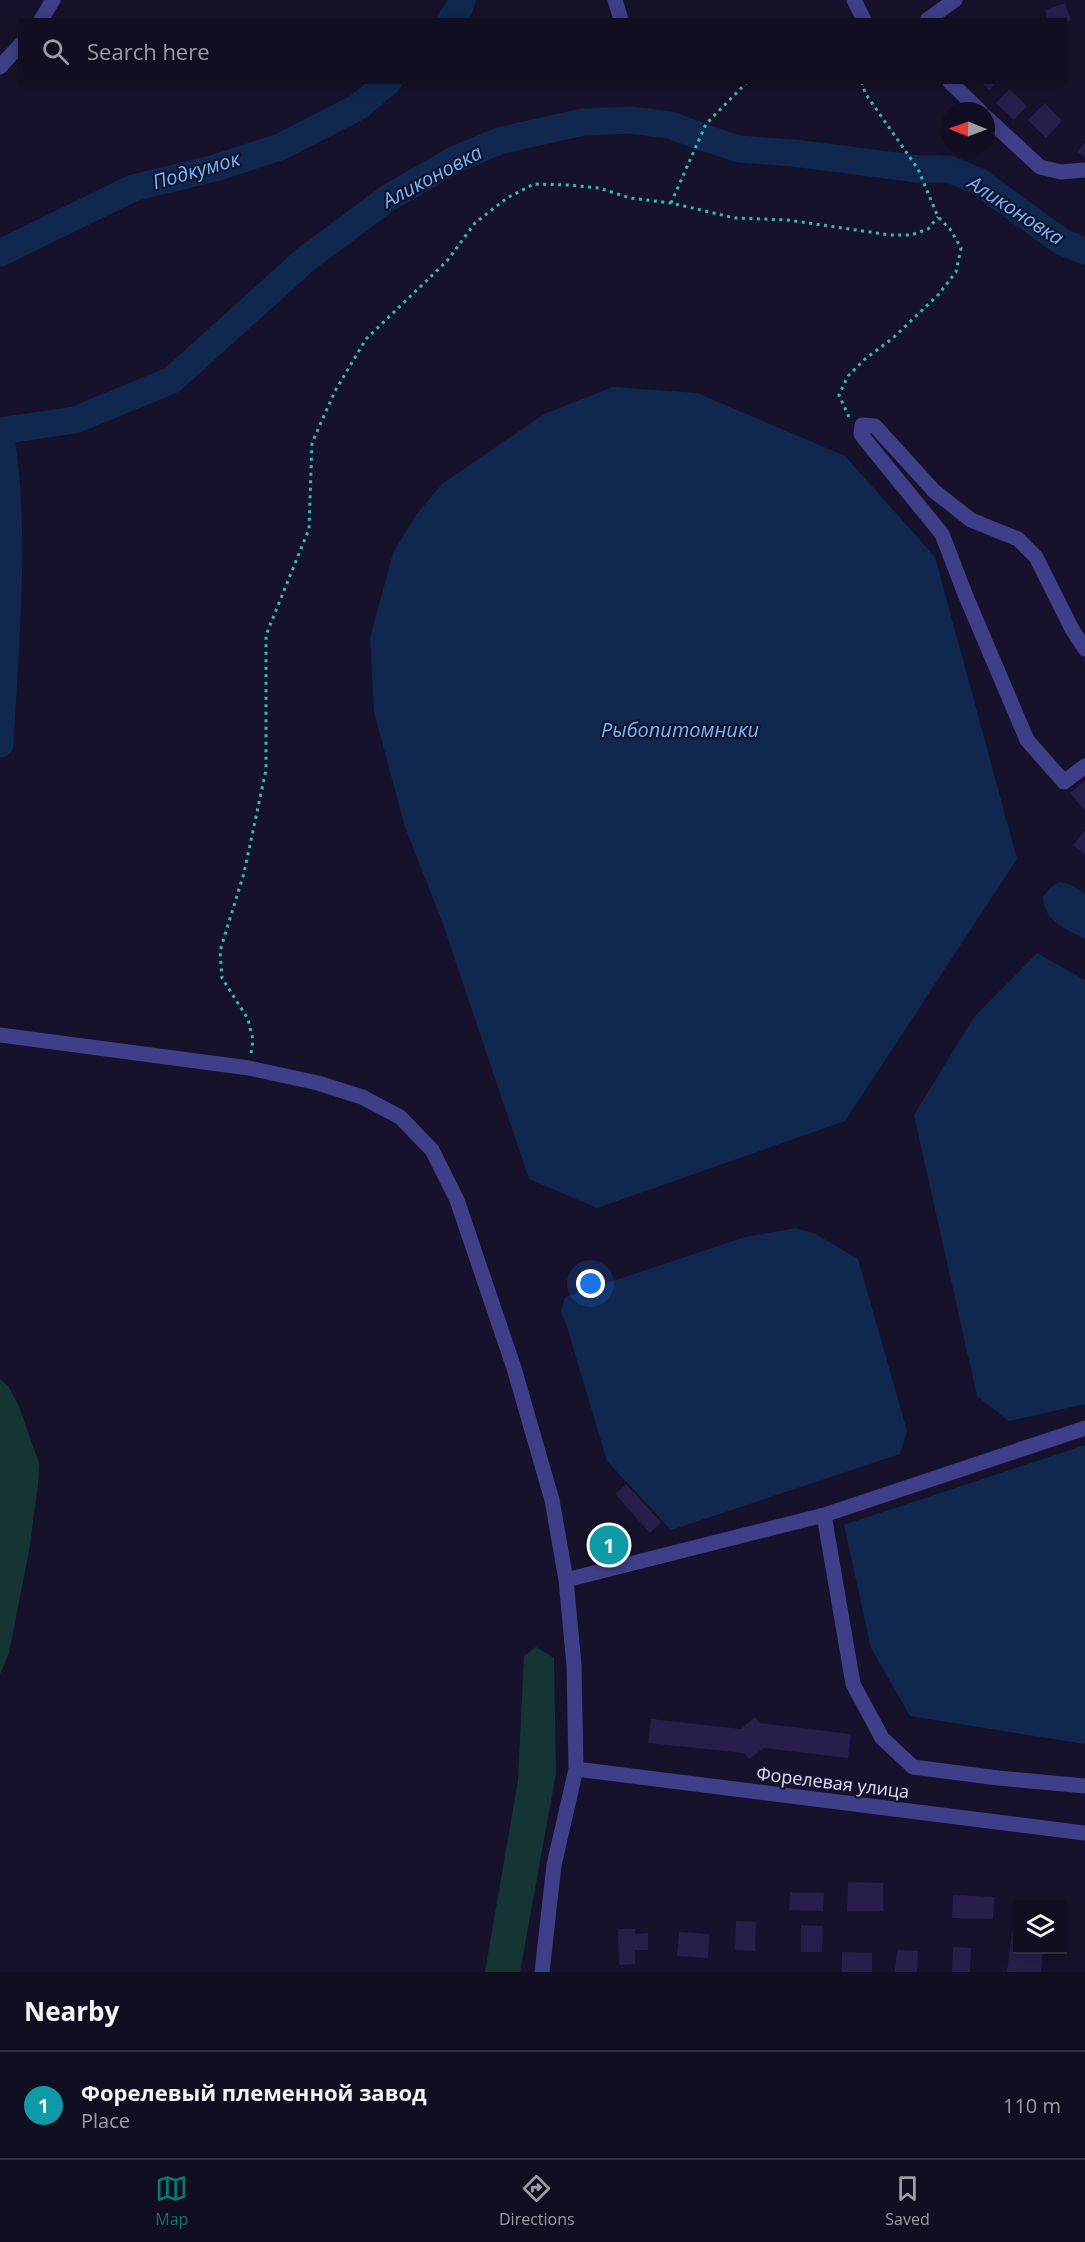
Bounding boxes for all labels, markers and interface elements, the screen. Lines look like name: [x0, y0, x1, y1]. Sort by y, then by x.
search box: [18, 18, 1067, 84]
icon: search: [39, 35, 72, 68]
text: Search here: [87, 36, 210, 66]
north arrow: [941, 102, 995, 156]
water label: Аликоновка: [376, 138, 487, 214]
water label: Подкумок: [149, 144, 244, 195]
water label: Аликоновка: [961, 168, 1069, 251]
water label: Рыбопитомники: [601, 716, 759, 743]
your location: [576, 1269, 605, 1298]
pin: 1: [590, 1522, 628, 1568]
street label: Форелевая улица: [755, 1761, 911, 1803]
map controls: [1013, 1900, 1067, 1954]
button: layers: [1013, 1900, 1067, 1954]
text: Nearby: [24, 1993, 119, 2029]
text: Форелевый племенной завод: [81, 2077, 427, 2107]
text: 1: [38, 2092, 49, 2119]
text: 110 m: [1003, 2092, 1061, 2119]
text: Place: [81, 2107, 130, 2134]
tab: Map: [155, 2172, 188, 2230]
tab: Directions: [499, 2172, 575, 2230]
tab: Saved: [885, 2172, 930, 2230]

